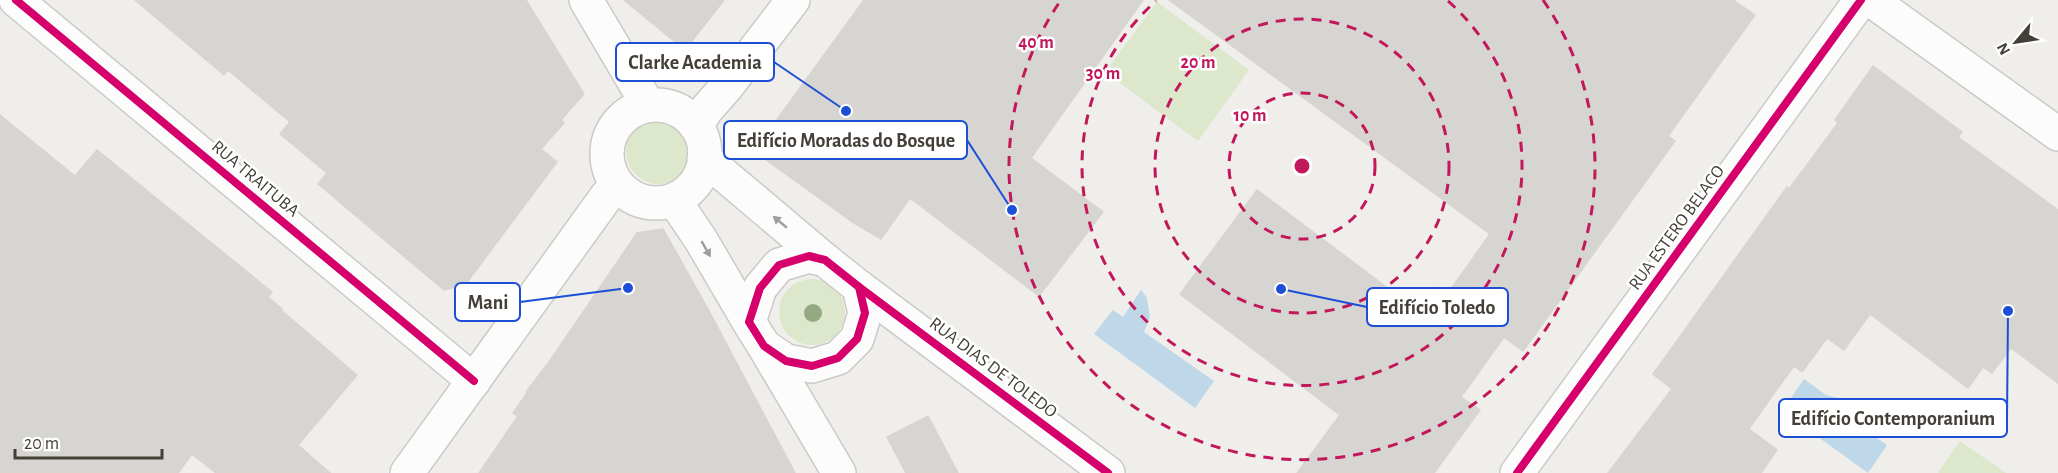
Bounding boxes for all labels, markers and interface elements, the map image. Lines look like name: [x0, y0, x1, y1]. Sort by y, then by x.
north arrow: [1986, 12, 2046, 72]
text: 40 m: [1018, 34, 1054, 52]
text: N: [1994, 40, 2013, 58]
callout: Clarke Academia: [616, 43, 774, 81]
text: Clarke Academia: [628, 53, 762, 73]
text: 20 m: [1180, 54, 1216, 72]
text: 30 m: [1086, 65, 1120, 83]
text: 10 m: [1233, 107, 1267, 125]
callout: Edifício Moradas do Bosque: [724, 121, 967, 159]
text: Edifício Moradas do Bosque: [737, 131, 955, 151]
street label: RUA TRAITUBA: [208, 137, 303, 221]
centre of rings: [1292, 156, 1312, 176]
street label: RUA ESTERO BELACO: [1626, 162, 1728, 294]
one-way arrow: [773, 216, 788, 229]
one-way arrow: [701, 241, 711, 258]
callout: Mani: [455, 283, 520, 321]
callout: Edifício Toledo: [1367, 288, 1508, 326]
text: Mani: [467, 293, 509, 313]
text: Edifício Toledo: [1379, 298, 1496, 318]
street label: RUA DIAS DE TOLEDO: [926, 314, 1060, 422]
callout: Edifício Contemporanium: [1779, 399, 2007, 437]
text: Edifício Contemporanium: [1791, 409, 1995, 429]
scale bar: [15, 422, 162, 460]
text: 20 m: [24, 435, 59, 453]

